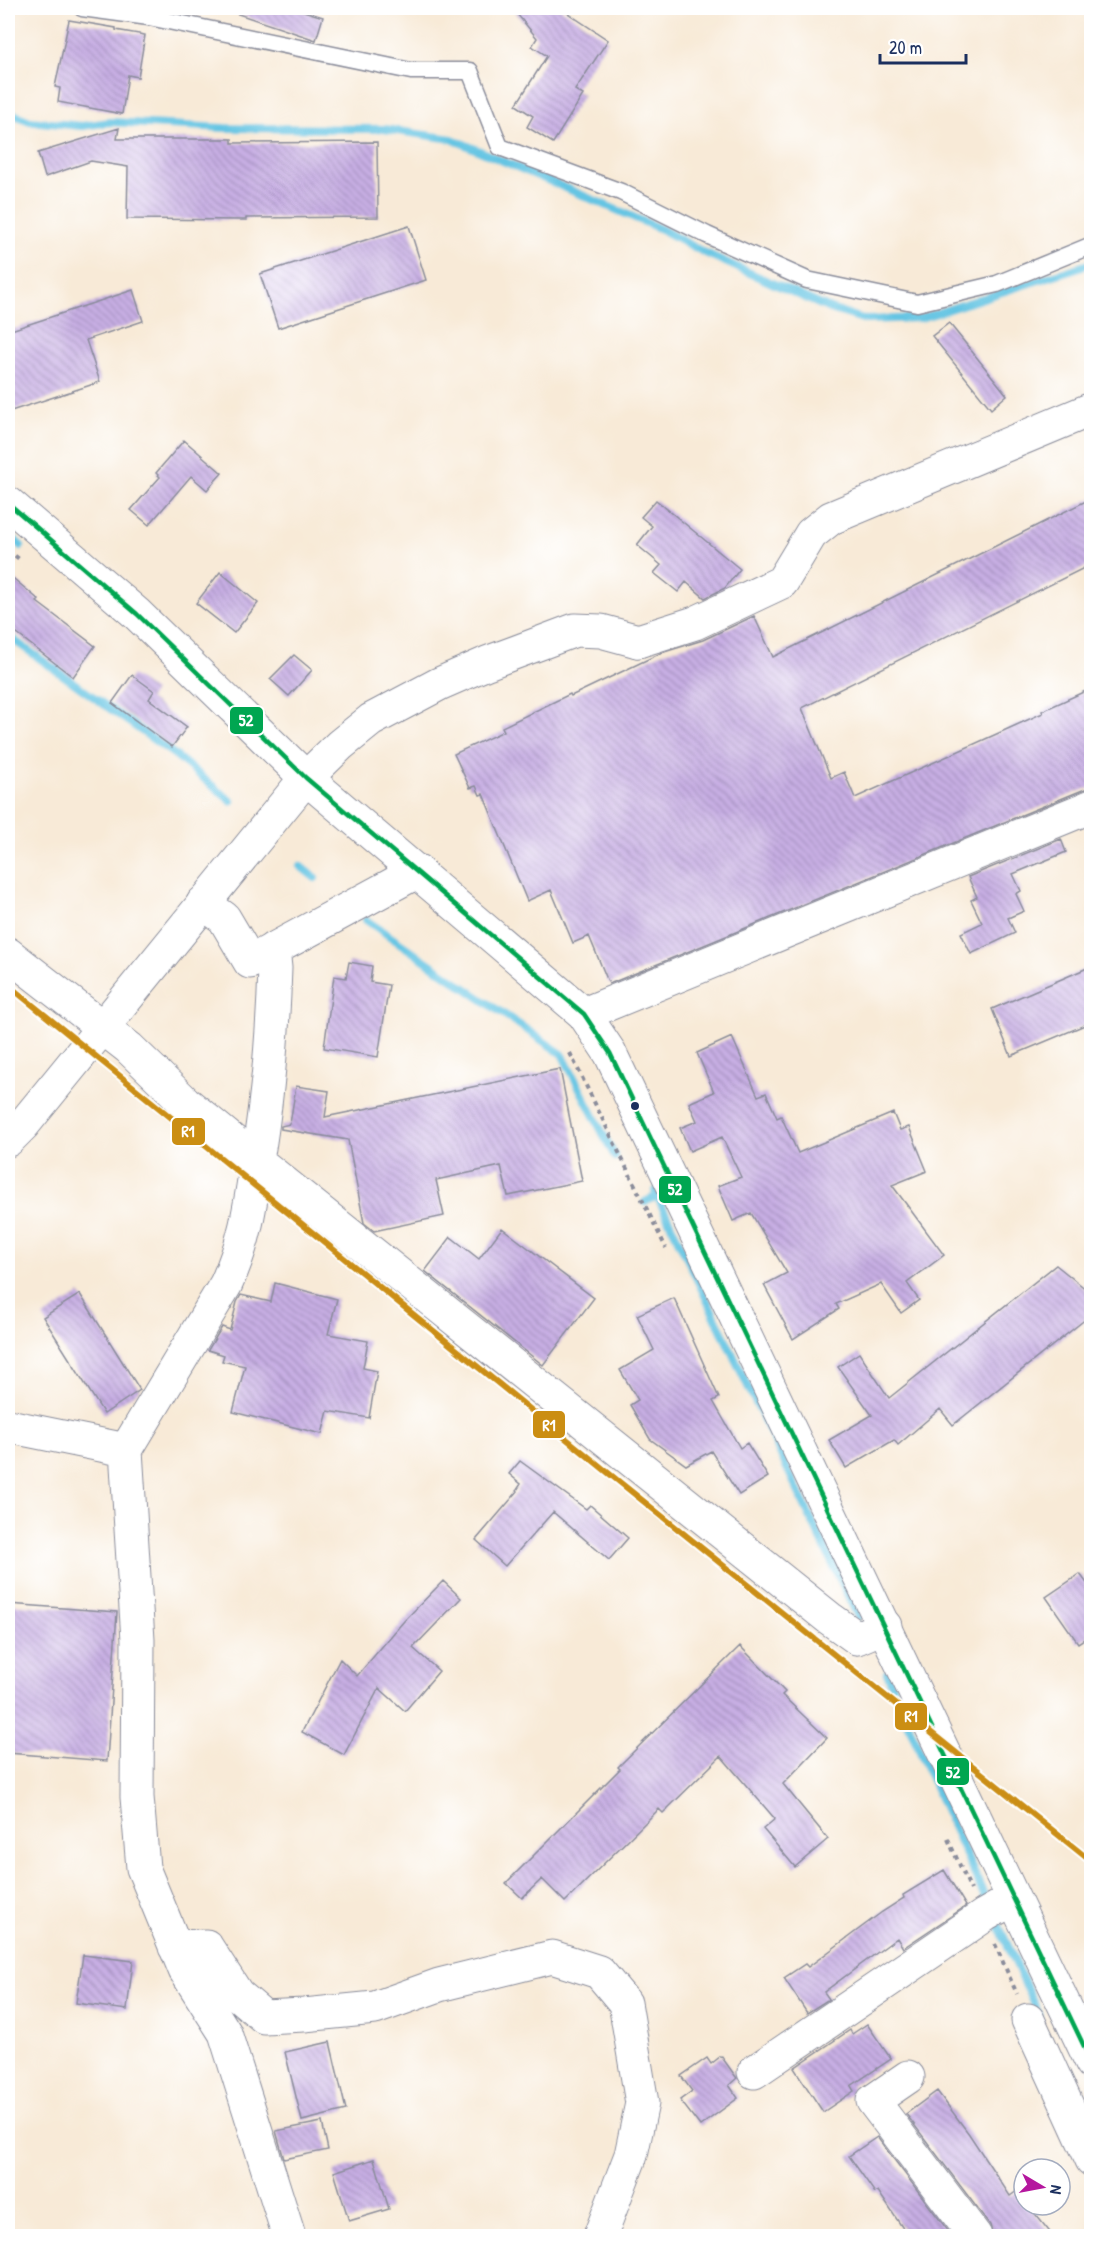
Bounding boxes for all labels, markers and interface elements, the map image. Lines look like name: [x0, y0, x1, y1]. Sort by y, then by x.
scale bar: [880, 27, 966, 65]
text: 20 m: [889, 35, 922, 60]
line badge: 52: [229, 706, 264, 735]
text: 52: [239, 709, 254, 731]
unlabelled marker: [629, 1100, 641, 1112]
line badge: R1: [171, 1117, 206, 1146]
text: R1: [181, 1120, 195, 1142]
line badge: 52: [658, 1175, 692, 1204]
text: 52: [668, 1178, 683, 1200]
line badge: R1: [532, 1410, 566, 1439]
text: R1: [542, 1414, 556, 1436]
line badge: R1: [894, 1702, 928, 1731]
text: R1: [904, 1705, 918, 1727]
line badge: 52: [936, 1757, 970, 1786]
text: 52: [946, 1761, 961, 1783]
north arrow: [1012, 2157, 1072, 2217]
text: N: [1045, 2184, 1068, 2196]

